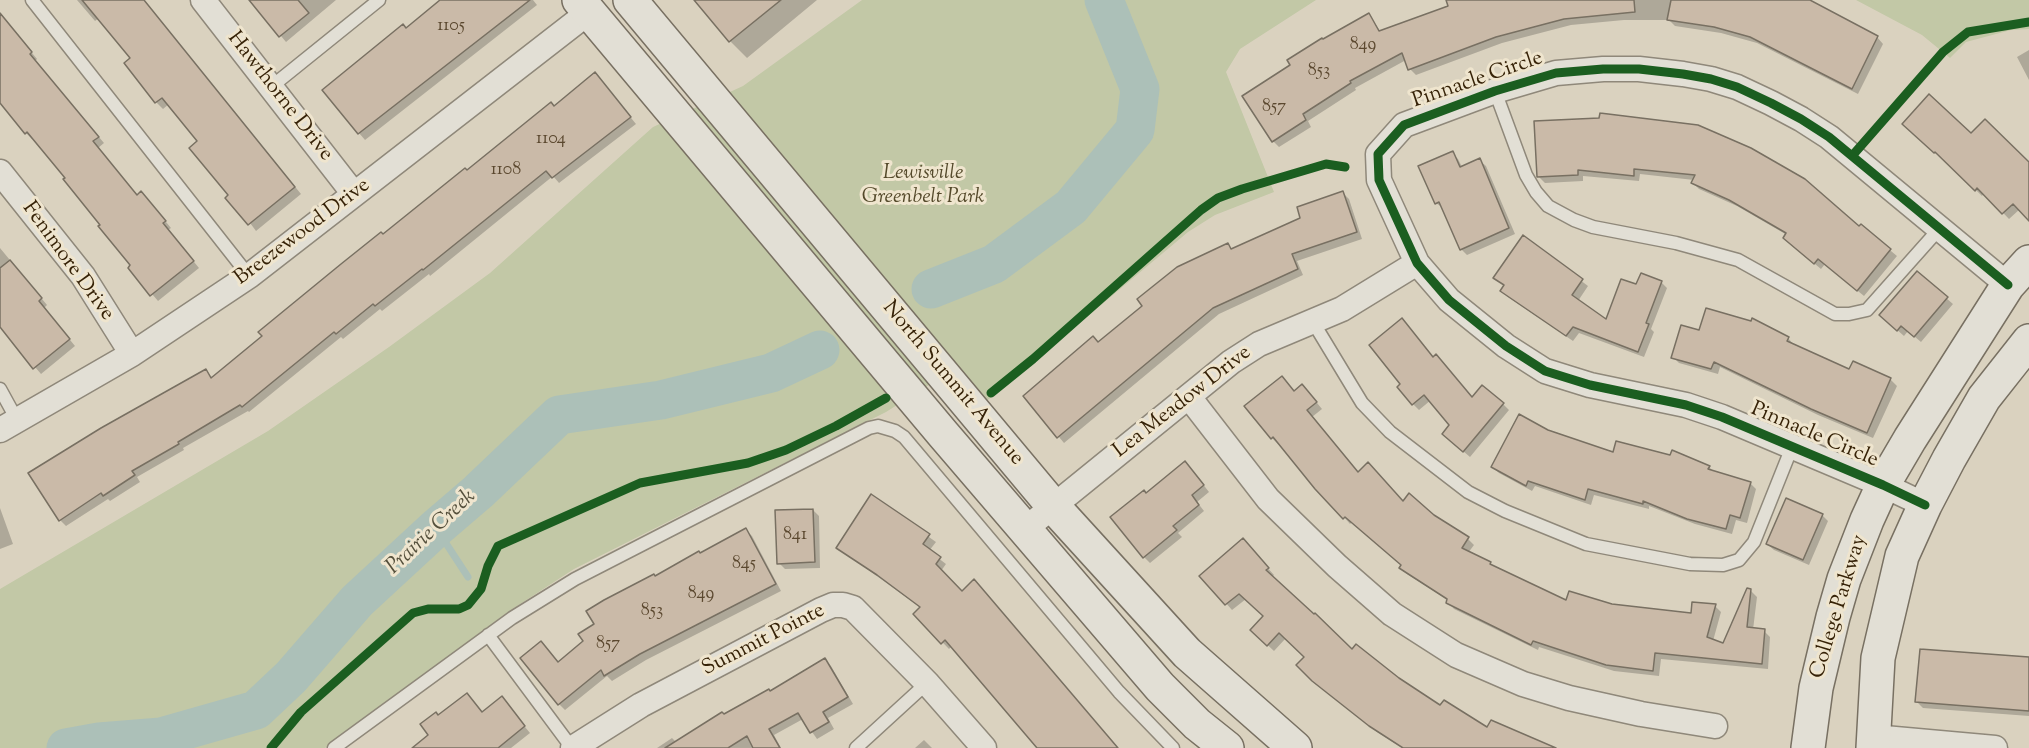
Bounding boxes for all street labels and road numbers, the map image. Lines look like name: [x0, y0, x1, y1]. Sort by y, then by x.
street label: Hawthorne Drive: [221, 27, 337, 167]
street label: Pinnacle Circle: [1410, 47, 1546, 115]
street label: Breezewood Drive: [230, 174, 376, 292]
street label: Fenimore Drive: [15, 198, 119, 326]
street label: North Summit Avenue: [876, 297, 1028, 471]
street label: Lea Meadow Drive: [1109, 341, 1257, 465]
street label: Pinnacle Circle: [1746, 398, 1882, 474]
street label: College Parkway: [1806, 532, 1874, 682]
street label: Summit Pointe: [698, 599, 830, 683]

